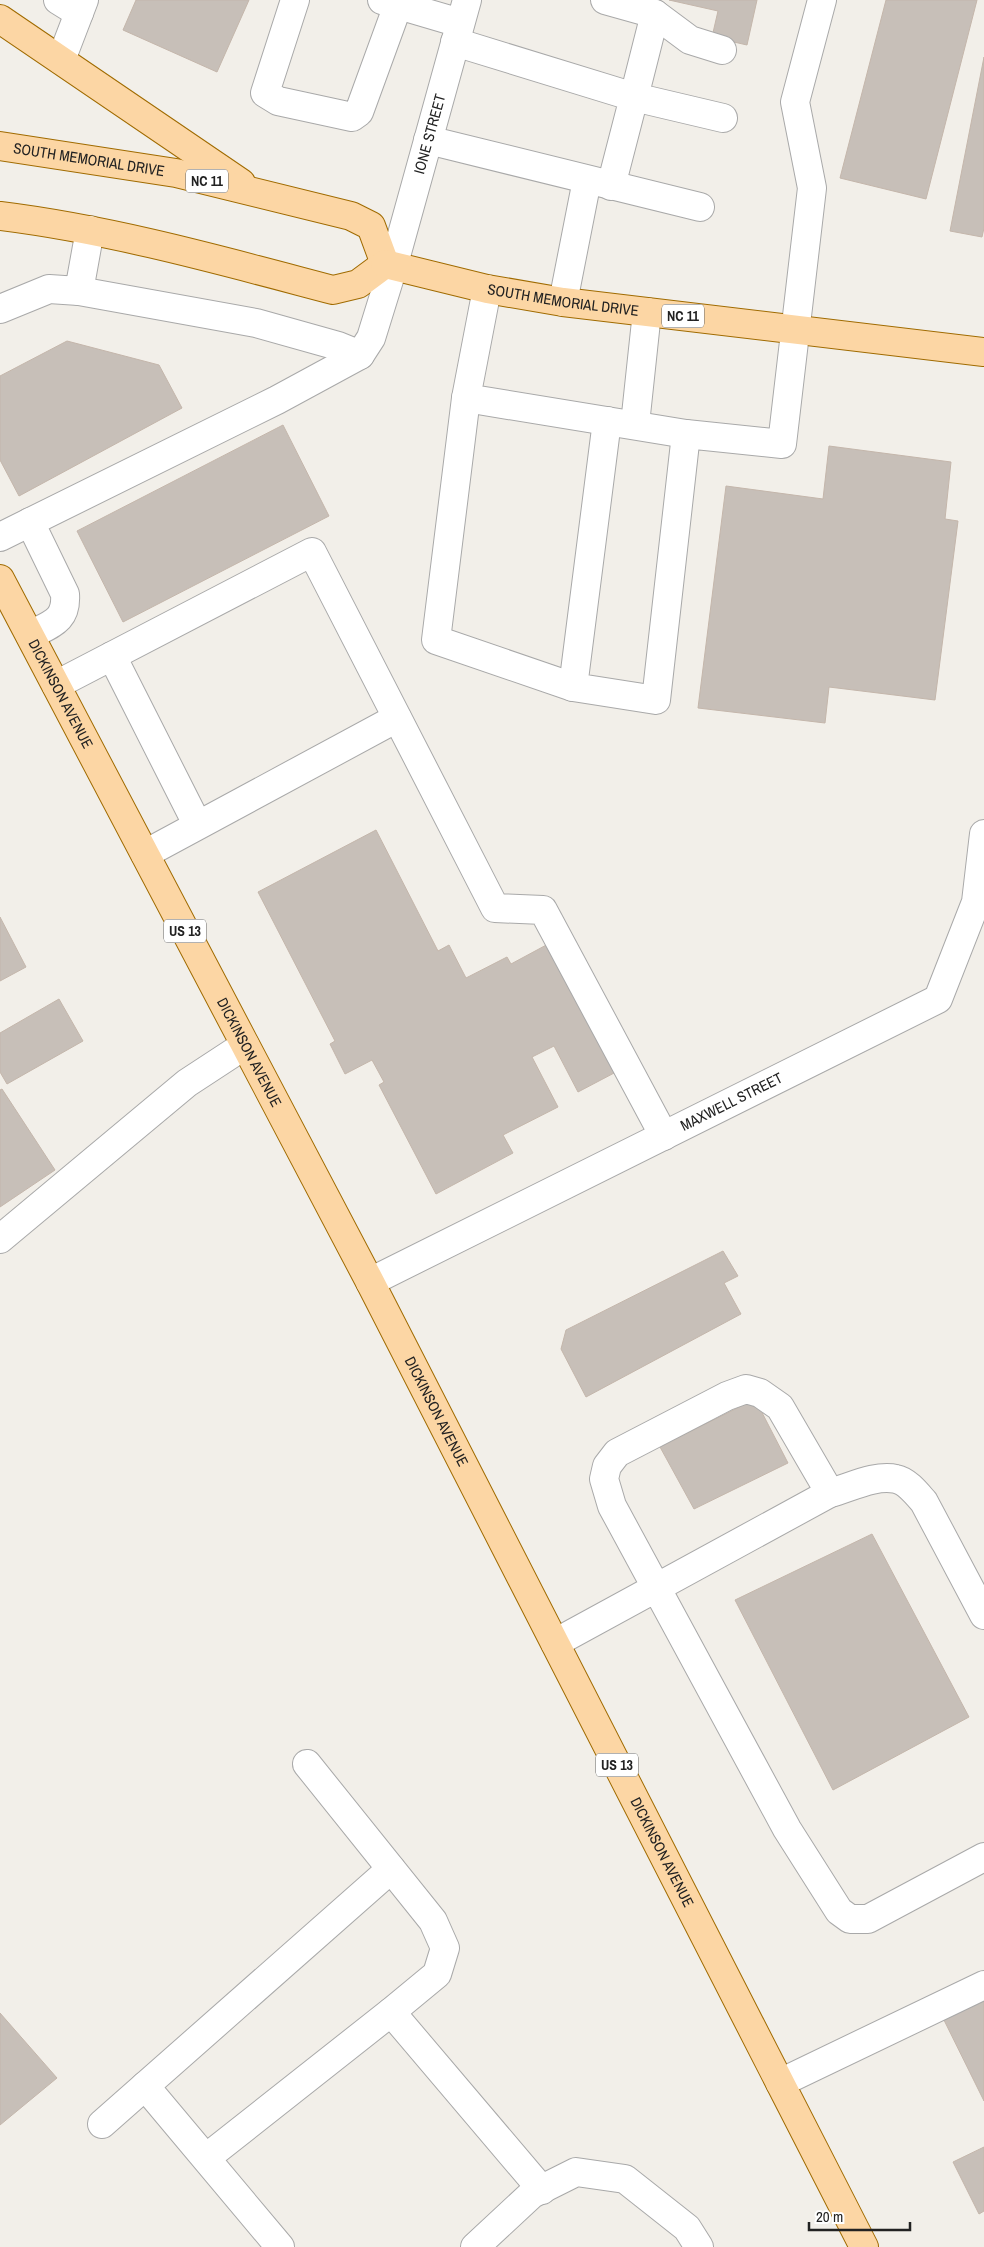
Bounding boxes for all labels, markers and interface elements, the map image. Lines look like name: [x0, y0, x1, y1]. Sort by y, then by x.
street label: IONE STREET: [408, 91, 451, 176]
street label: SOUTH MEMORIAL DRIVE: [12, 137, 166, 181]
road number: NC 11: [186, 170, 228, 192]
street label: SOUTH MEMORIAL DRIVE: [486, 278, 640, 321]
road number: NC 11: [662, 304, 704, 328]
street label: DICKINSON AVENUE: [24, 635, 98, 752]
road number: US 13: [164, 919, 206, 942]
street label: DICKINSON AVENUE: [212, 994, 287, 1111]
street label: MAXWELL STREET: [677, 1067, 787, 1136]
street label: DICKINSON AVENUE: [400, 1353, 474, 1470]
road number: US 13: [596, 1754, 638, 1776]
street label: DICKINSON AVENUE: [625, 1793, 699, 1911]
scale bar: [809, 2200, 910, 2232]
text: 20 m: [816, 2206, 843, 2227]

